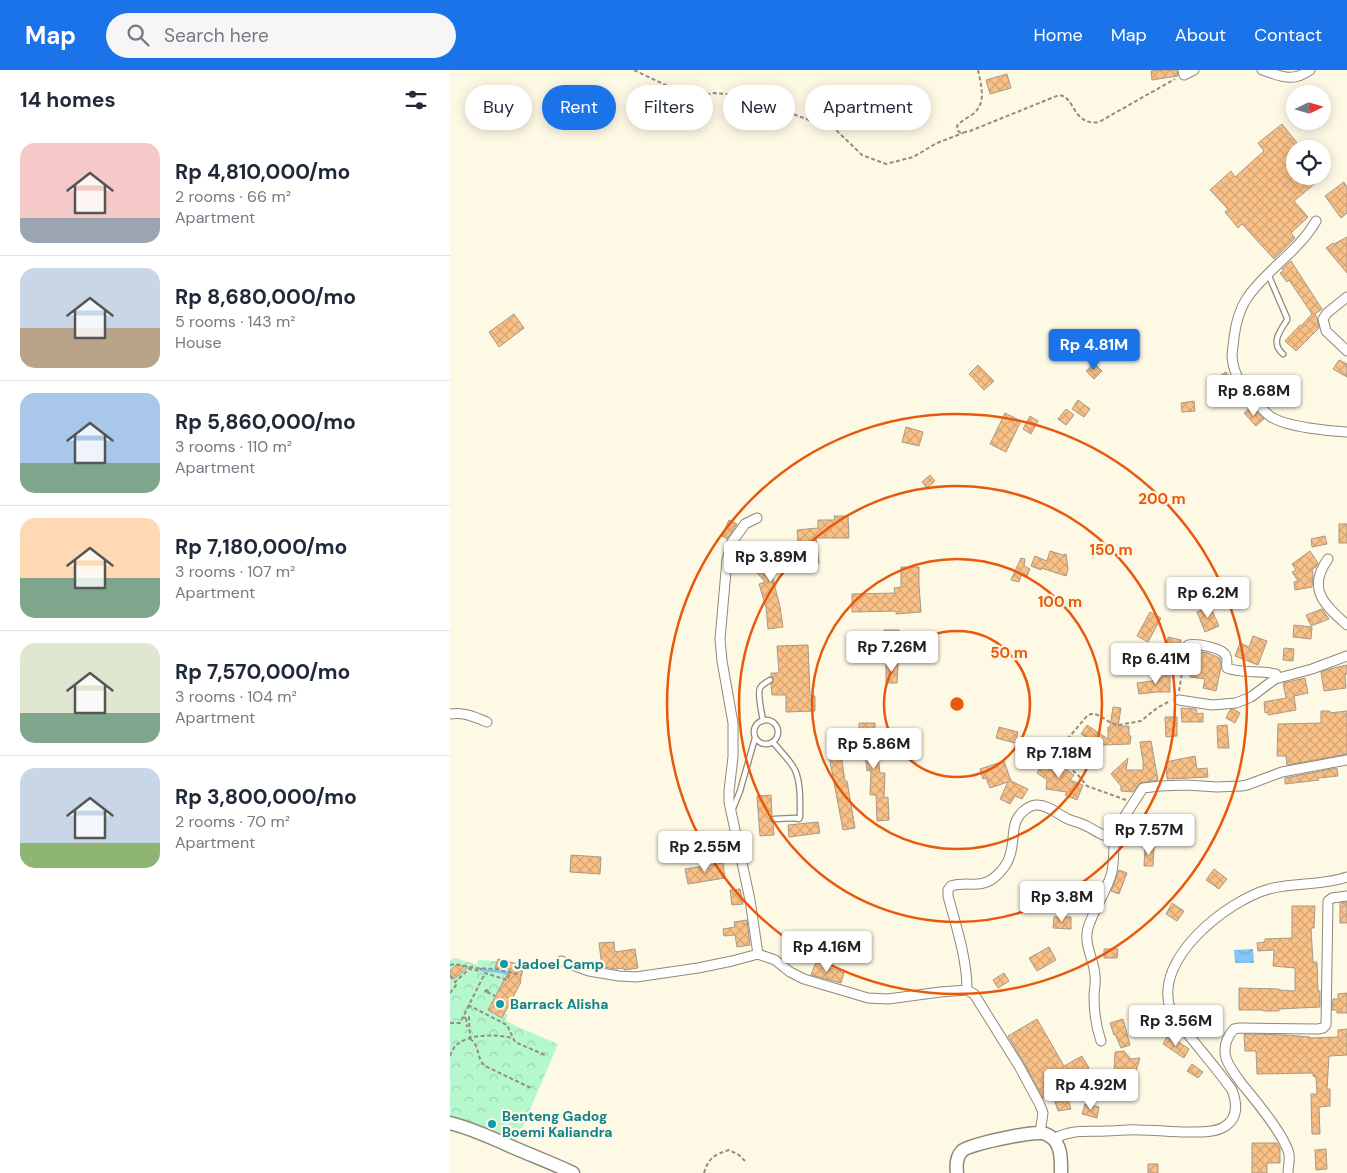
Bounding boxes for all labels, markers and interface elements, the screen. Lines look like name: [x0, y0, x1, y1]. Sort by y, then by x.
search box: [106, 13, 456, 58]
text: Map: [25, 20, 76, 51]
icon: search: [124, 21, 152, 49]
text: Search here: [164, 23, 269, 48]
text: Home: [1033, 23, 1083, 47]
text: Map: [1111, 23, 1147, 47]
text: About: [1175, 23, 1226, 47]
text: Contact: [1254, 23, 1322, 47]
chip: Buy: [465, 85, 532, 130]
chip: Rent: [542, 85, 616, 130]
chip: Filters: [626, 85, 713, 130]
chip: New: [723, 85, 795, 130]
chip: Apartment: [805, 85, 931, 130]
north arrow: [1286, 85, 1331, 130]
map controls: [1286, 85, 1331, 185]
text: 14 homes: [20, 86, 116, 114]
icon: filters: [402, 86, 430, 114]
button: locate: [1286, 140, 1331, 185]
text: Rp 4,810,000/mo: [175, 158, 350, 186]
icon: home: [60, 163, 120, 223]
text: 2 rooms · 66 m²: [175, 186, 291, 207]
text: Apartment: [175, 207, 255, 228]
text: Rp 8,680,000/mo: [175, 283, 356, 311]
icon: home: [60, 288, 120, 348]
text: 5 rooms · 143 m²: [175, 311, 296, 332]
pin: Rp 4.81M: [1042, 328, 1146, 371]
text: House: [175, 332, 222, 353]
text: Rp 4.81M: [1060, 334, 1128, 355]
pin: Rp 8.68M: [1202, 374, 1306, 417]
text: Rp 8.68M: [1218, 380, 1290, 401]
text: Rp 5,860,000/mo: [175, 408, 356, 436]
icon: home: [60, 413, 120, 473]
text: 3 rooms · 110 m²: [175, 436, 292, 457]
text: Apartment: [175, 457, 255, 478]
text: 200 m: [1138, 489, 1186, 509]
text: Rp 7,180,000/mo: [175, 533, 347, 561]
icon: home: [60, 538, 120, 598]
pin: Rp 3.89M: [719, 540, 823, 583]
text: 150 m: [1090, 540, 1133, 560]
text: Rp 3.89M: [735, 546, 807, 567]
text: 3 rooms · 107 m²: [175, 561, 295, 582]
pin: Rp 6.2M: [1162, 576, 1254, 619]
text: Apartment: [175, 582, 255, 603]
text: Rp 6.2M: [1177, 582, 1239, 603]
text: 100 m: [1038, 592, 1082, 612]
pin: Rp 7.26M: [840, 630, 944, 673]
text: Rp 7.26M: [857, 636, 927, 657]
pin: Rp 6.41M: [1104, 642, 1208, 685]
text: 50 m: [990, 643, 1028, 663]
text: Rp 6.41M: [1122, 648, 1190, 669]
text: Rp 7,570,000/mo: [175, 658, 350, 686]
icon: home: [60, 663, 120, 723]
text: 3 rooms · 104 m²: [175, 686, 297, 707]
centre of rings: [948, 695, 966, 713]
text: Apartment: [175, 707, 255, 728]
pin: Rp 5.86M: [822, 728, 926, 770]
text: Rp 5.86M: [838, 733, 910, 754]
pin: Rp 7.18M: [1007, 736, 1111, 779]
text: Rp 7.18M: [1026, 742, 1092, 763]
text: Rp 3,800,000/mo: [175, 783, 357, 811]
icon: home: [60, 788, 120, 848]
text: 2 rooms · 70 m²: [175, 811, 290, 832]
pin: Rp 7.57M: [1097, 814, 1201, 856]
text: Rp 7.57M: [1115, 819, 1183, 840]
pin: Rp 2.55M: [653, 830, 757, 873]
text: Apartment: [175, 832, 255, 853]
text: Rp 2.55M: [669, 836, 741, 857]
pin: Rp 3.8M: [1016, 880, 1108, 923]
text: Rp 3.8M: [1031, 886, 1093, 907]
pin: Rp 4.16M: [775, 930, 879, 973]
text: Rp 4.16M: [793, 936, 861, 957]
place label: Jadoel Camp: [514, 955, 604, 973]
marker: Jadoel Camp: [498, 958, 510, 970]
place label: Barrack Alisha: [510, 995, 608, 1013]
marker: Barrack Alisha: [494, 998, 506, 1010]
pin: Rp 3.56M: [1124, 1004, 1228, 1047]
text: Rp 3.56M: [1140, 1010, 1212, 1031]
pin: Rp 4.92M: [1039, 1068, 1143, 1111]
text: Rp 4.92M: [1055, 1074, 1127, 1095]
place label: Benteng Gadog Boemi Kaliandra: [502, 1107, 613, 1141]
marker: Benteng Gadog Boemi Kaliandra: [486, 1118, 498, 1130]

